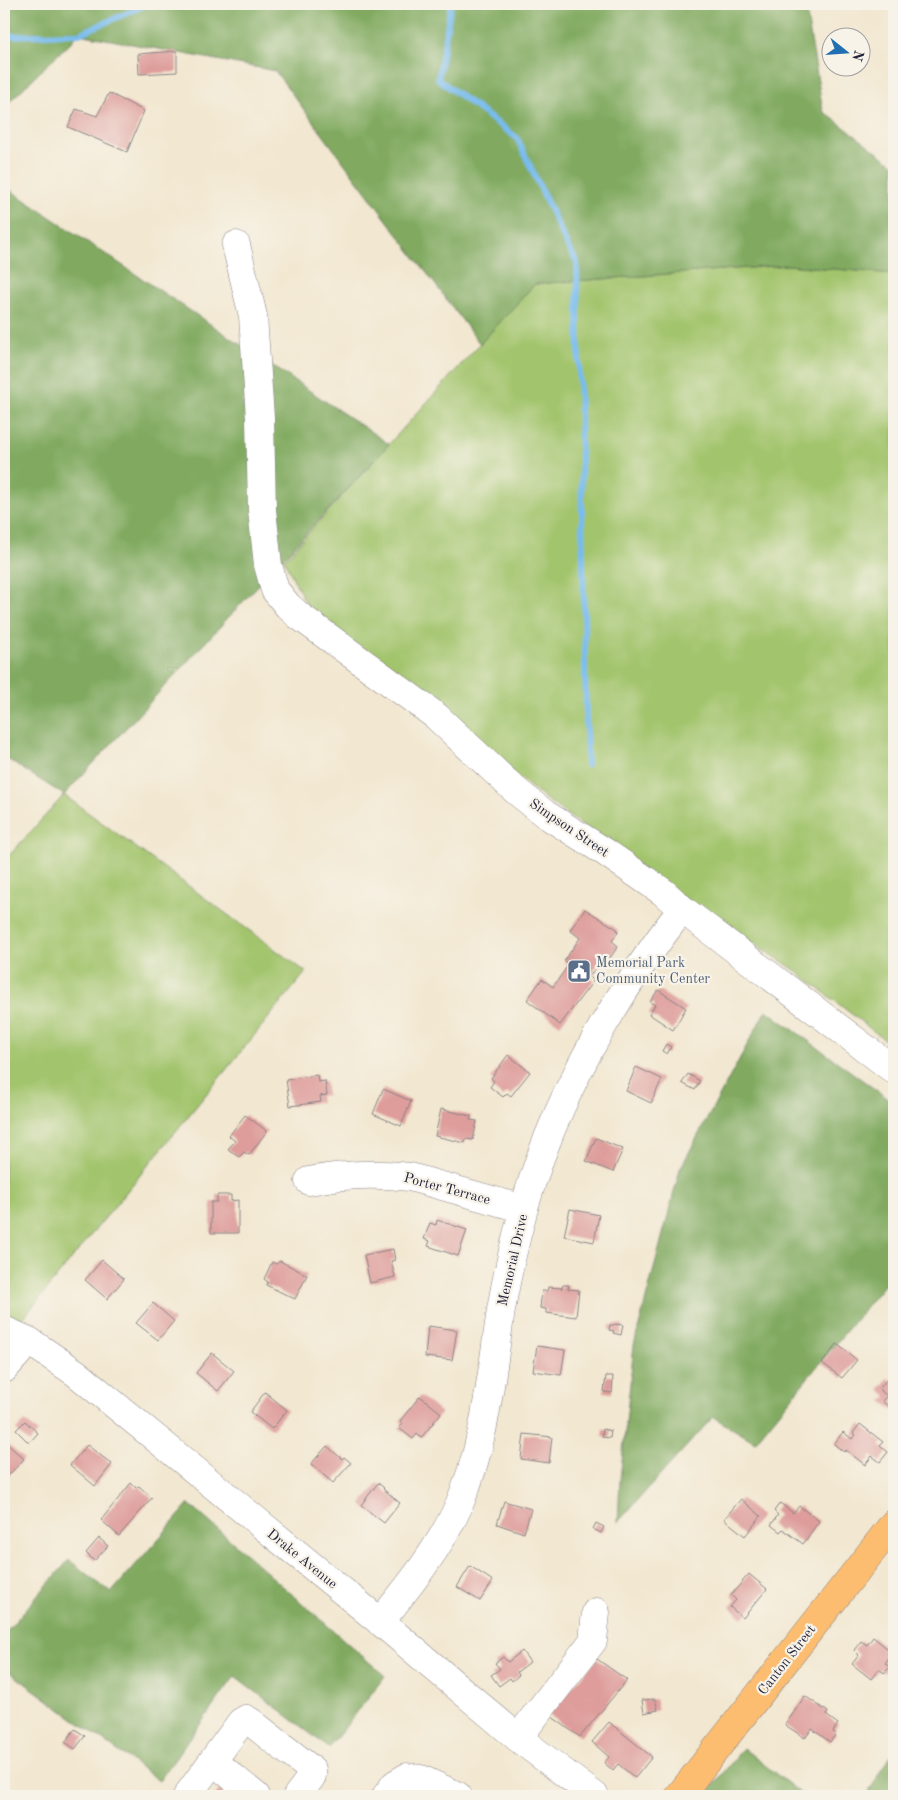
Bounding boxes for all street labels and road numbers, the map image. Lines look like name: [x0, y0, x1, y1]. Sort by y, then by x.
street label: Simpson Street: [527, 796, 611, 860]
street label: Porter Terrace: [402, 1171, 492, 1207]
street label: Memorial Drive: [496, 1213, 530, 1307]
street label: Drake Avenue: [264, 1527, 340, 1591]
street label: Canton Street: [756, 1622, 819, 1698]

